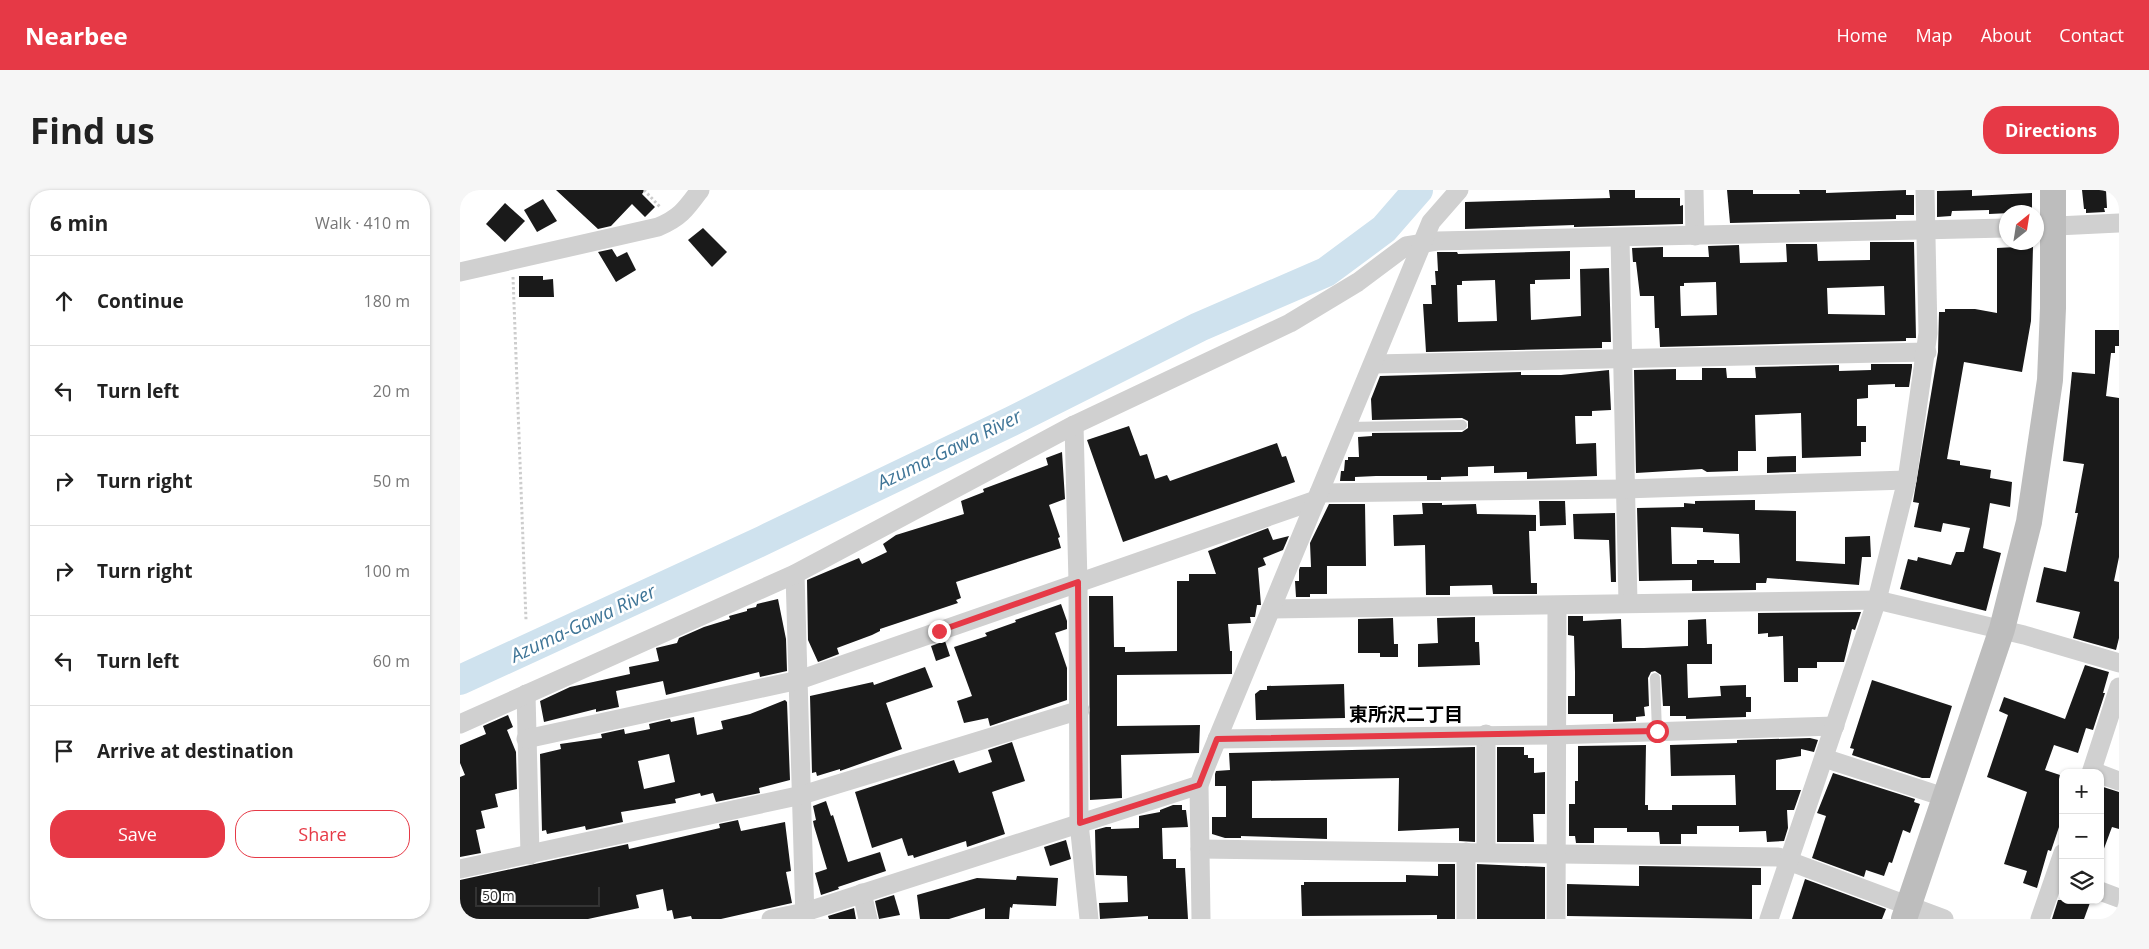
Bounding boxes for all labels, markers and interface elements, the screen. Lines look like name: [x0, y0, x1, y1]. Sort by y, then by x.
text: Nearbee: [25, 19, 128, 52]
text: Home: [1837, 23, 1887, 47]
text: Map: [1915, 23, 1953, 47]
text: About: [1981, 23, 2031, 47]
text: Contact: [2059, 23, 2124, 47]
button: Directions: [1983, 106, 2119, 154]
text: Find us: [30, 107, 155, 154]
north arrow: [1999, 205, 2044, 250]
text: 6 min: [50, 209, 108, 237]
text: Walk · 410 m: [315, 212, 410, 234]
icon: ahead: [50, 287, 78, 315]
text: Continue: [97, 288, 184, 314]
text: 180 m: [364, 290, 410, 312]
icon: left: [50, 377, 78, 405]
text: Turn left: [97, 378, 179, 404]
text: 20 m: [373, 380, 410, 402]
water label: Azuma-Gawa River: [871, 402, 1027, 496]
icon: right: [50, 467, 78, 495]
text: Turn right: [97, 468, 192, 494]
text: 50 m: [373, 470, 410, 492]
icon: right: [50, 557, 78, 585]
text: Turn right: [97, 558, 192, 584]
text: 100 m: [364, 560, 410, 582]
water label: Azuma-Gawa River: [504, 577, 661, 669]
route end: [928, 620, 951, 643]
icon: left: [50, 647, 78, 675]
text: Turn left: [97, 648, 179, 674]
text: 60 m: [373, 650, 410, 672]
district label: 東所沢二丁目: [1349, 701, 1463, 727]
route start: [1646, 720, 1669, 743]
icon: arrive: [50, 737, 78, 765]
text: Arrive at destination: [97, 738, 294, 764]
map controls: [2059, 769, 2104, 904]
button: +: [2059, 769, 2104, 814]
button: Save: [50, 810, 225, 858]
button: Share: [235, 810, 410, 858]
button: −: [2059, 814, 2104, 859]
button: layers: [2059, 859, 2104, 904]
scale bar: [475, 884, 600, 907]
text: 50 m: [482, 886, 515, 905]

